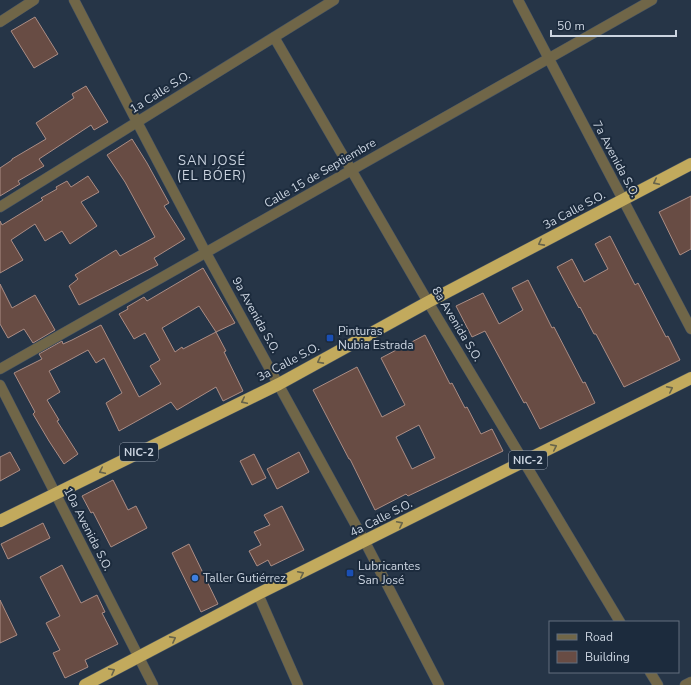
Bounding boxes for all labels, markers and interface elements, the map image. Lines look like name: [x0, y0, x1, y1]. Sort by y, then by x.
scale bar: [551, 12, 676, 38]
text: 50 m: [557, 18, 585, 34]
street label: 1a Calle S.O.: [127, 67, 193, 117]
street label: 7a Avenida S.O.: [589, 118, 643, 200]
street label: Calle 15 de Septiembre: [261, 134, 379, 212]
district label: SAN JOSÉ (EL BÓER): [177, 151, 247, 185]
one-way arrow: [653, 177, 661, 185]
street label: 3a Calle S.O.: [540, 187, 608, 233]
one-way arrow: [538, 238, 546, 246]
street label: 9a Avenida S.O.: [228, 274, 284, 356]
street label: 8a Avenida S.O.: [428, 284, 486, 364]
place label: Pinturas Nubia Estrada: [338, 323, 414, 353]
marker: Pinturas Nubia Estrada: [325, 333, 335, 343]
street label: 3a Calle S.O.: [254, 339, 322, 385]
one-way arrow: [317, 357, 325, 364]
one-way arrow: [666, 386, 673, 394]
one-way arrow: [240, 396, 248, 404]
road number: NIC-2: [120, 443, 158, 461]
one-way arrow: [550, 444, 557, 452]
road number: NIC-2: [509, 451, 547, 469]
one-way arrow: [99, 466, 106, 474]
street label: 10a Avenida S.O.: [60, 484, 116, 574]
street label: 4a Calle S.O.: [347, 495, 415, 541]
one-way arrow: [396, 521, 403, 529]
place label: Lubricantes San José: [358, 558, 420, 588]
marker: Lubricantes San José: [345, 568, 355, 578]
place label: Taller Gutiérrez: [203, 570, 286, 586]
one-way arrow: [297, 571, 304, 578]
marker: Taller Gutiérrez: [190, 573, 200, 583]
legend: [549, 621, 679, 673]
text: Road: [585, 629, 613, 645]
one-way arrow: [168, 636, 176, 644]
text: Building: [585, 649, 630, 665]
one-way arrow: [107, 668, 115, 676]

